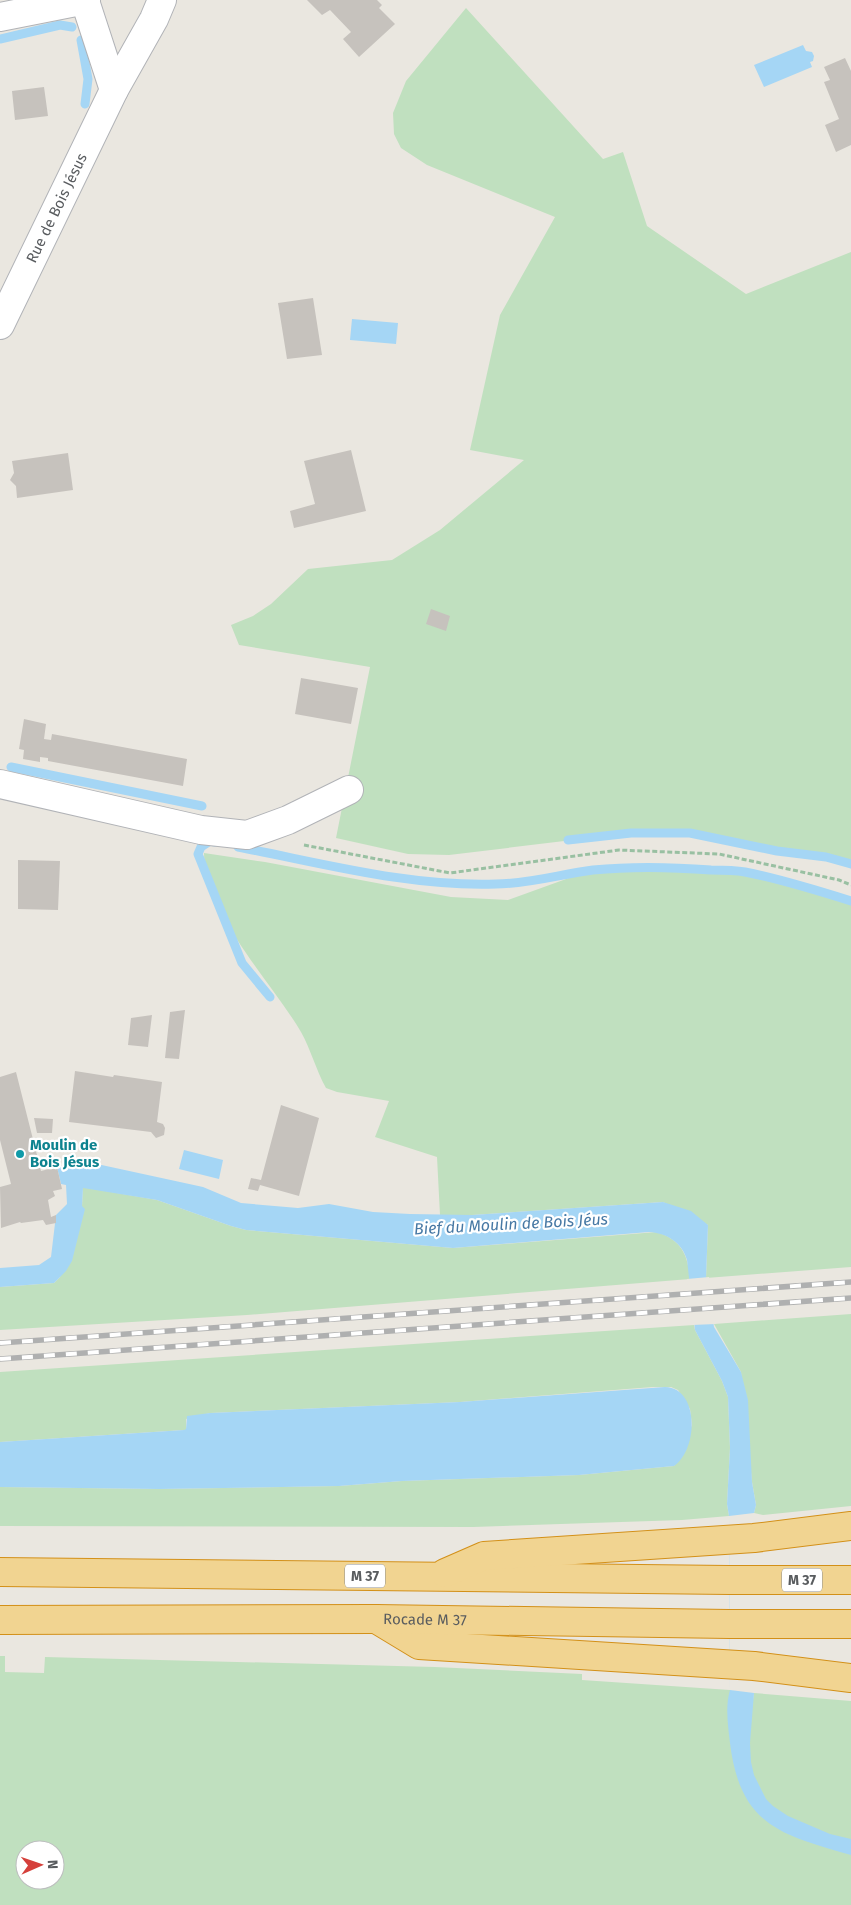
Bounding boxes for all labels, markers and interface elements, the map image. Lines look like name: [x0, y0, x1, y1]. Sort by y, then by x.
street label: Rue de Bois Jésus: [22, 150, 91, 266]
place label: Moulin de Bois Jésus: [30, 1136, 99, 1171]
marker: Moulin de Bois Jésus: [14, 1148, 26, 1160]
water label: Bief du Moulin de Bois Jéus: [414, 1209, 608, 1239]
road number: M 37: [345, 1564, 385, 1588]
road number: M 37: [782, 1568, 822, 1592]
street label: Rocade M 37: [383, 1610, 467, 1629]
north arrow: [15, 1840, 65, 1890]
text: N: [44, 1860, 61, 1870]

